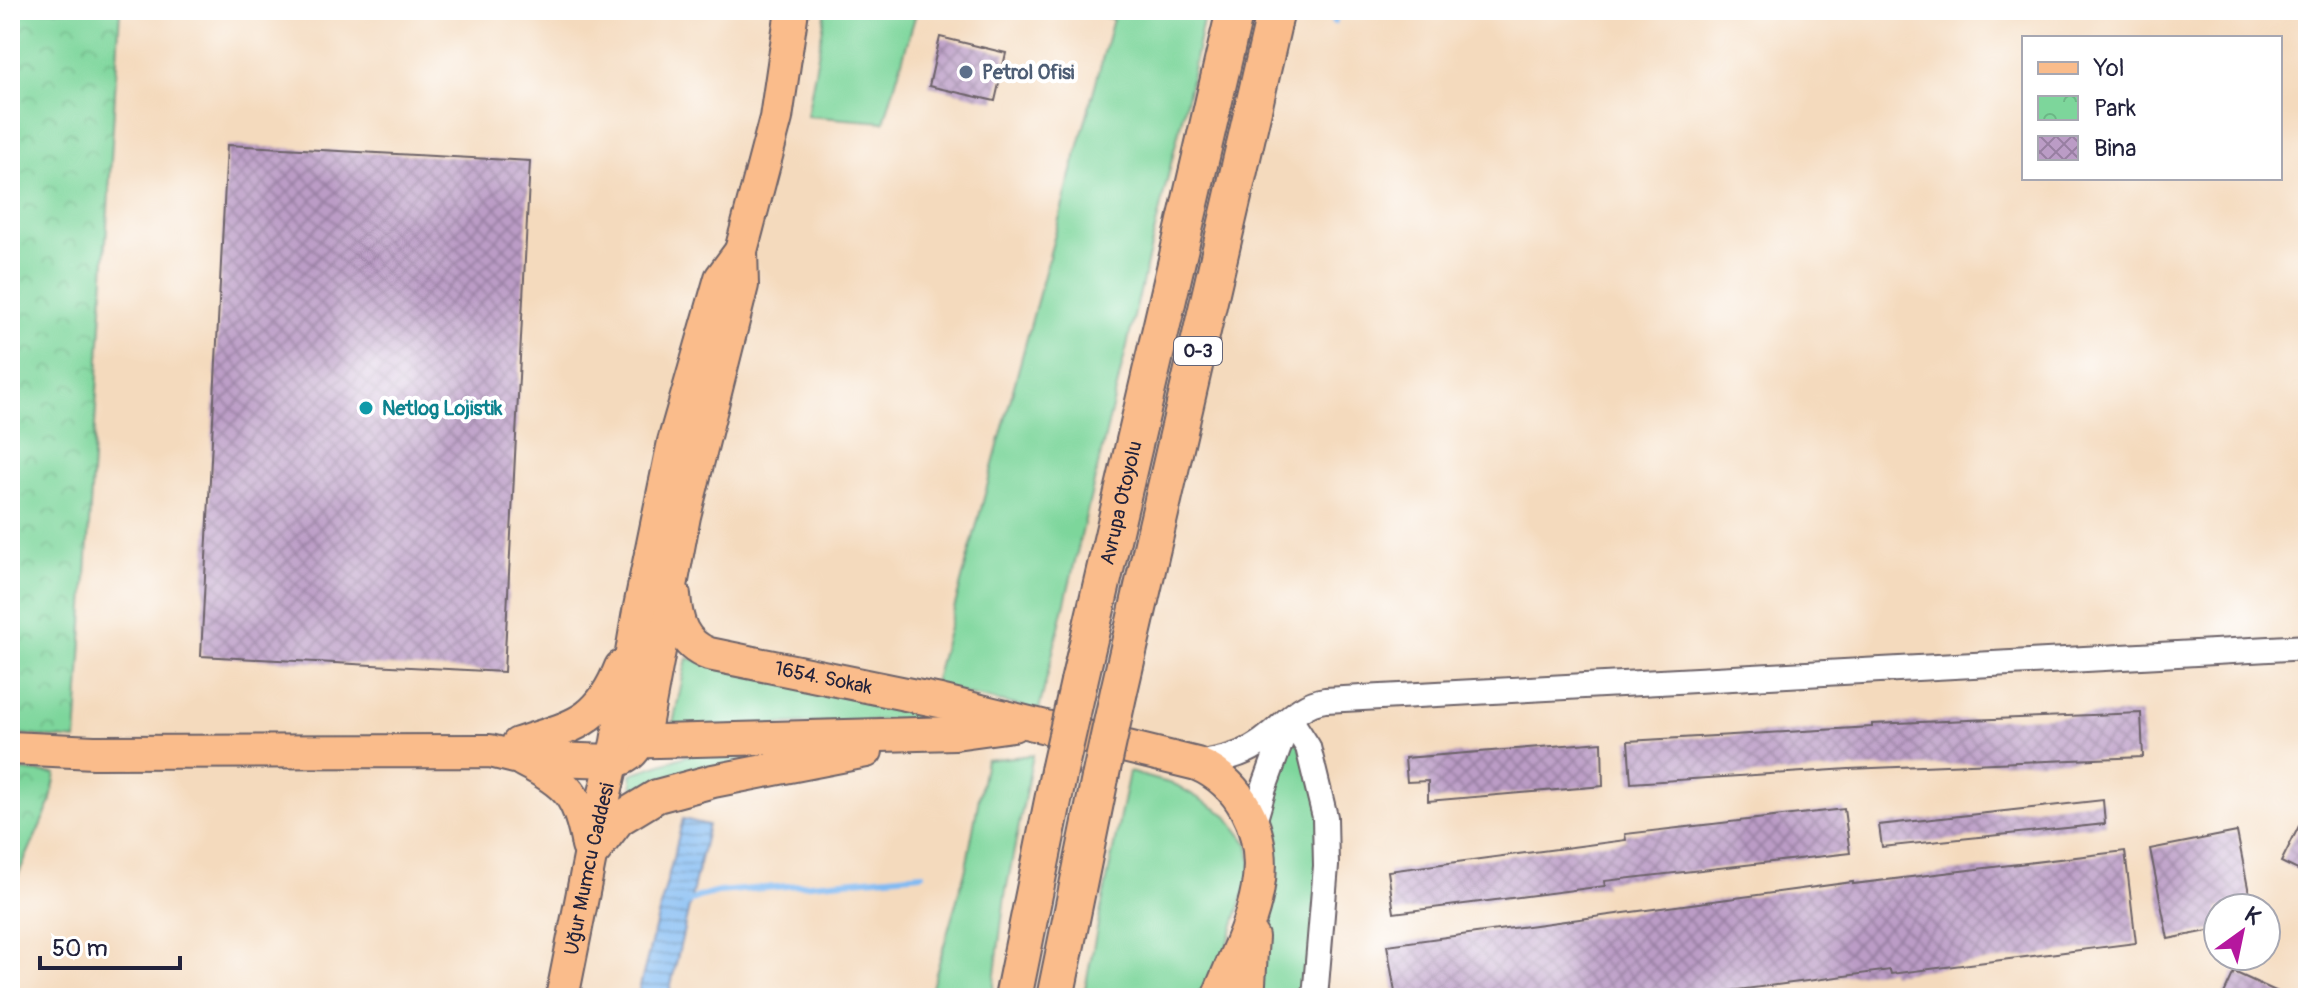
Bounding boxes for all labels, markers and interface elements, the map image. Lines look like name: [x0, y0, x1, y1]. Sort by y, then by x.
legend: [2022, 36, 2282, 180]
text: Yol: [2093, 54, 2124, 83]
place label: Petrol Ofisi: [982, 60, 1075, 85]
marker: Petrol Ofisi: [957, 63, 975, 81]
text: Park: [2094, 94, 2136, 123]
text: Bina: [2094, 134, 2136, 163]
road number: O-3: [1174, 337, 1222, 365]
place label: Netlog Lojistik: [382, 396, 503, 421]
marker: Netlog Lojistik: [357, 399, 375, 417]
street label: Avrupa Otoyolu: [1095, 438, 1148, 567]
street label: 1654. Sokak: [772, 656, 875, 700]
street label: Uğur Mumcu Caddesi: [559, 780, 620, 957]
north arrow: [2202, 892, 2282, 972]
text: K: [2239, 901, 2266, 932]
scale bar: [40, 920, 180, 970]
text: 50 m: [52, 934, 108, 963]

